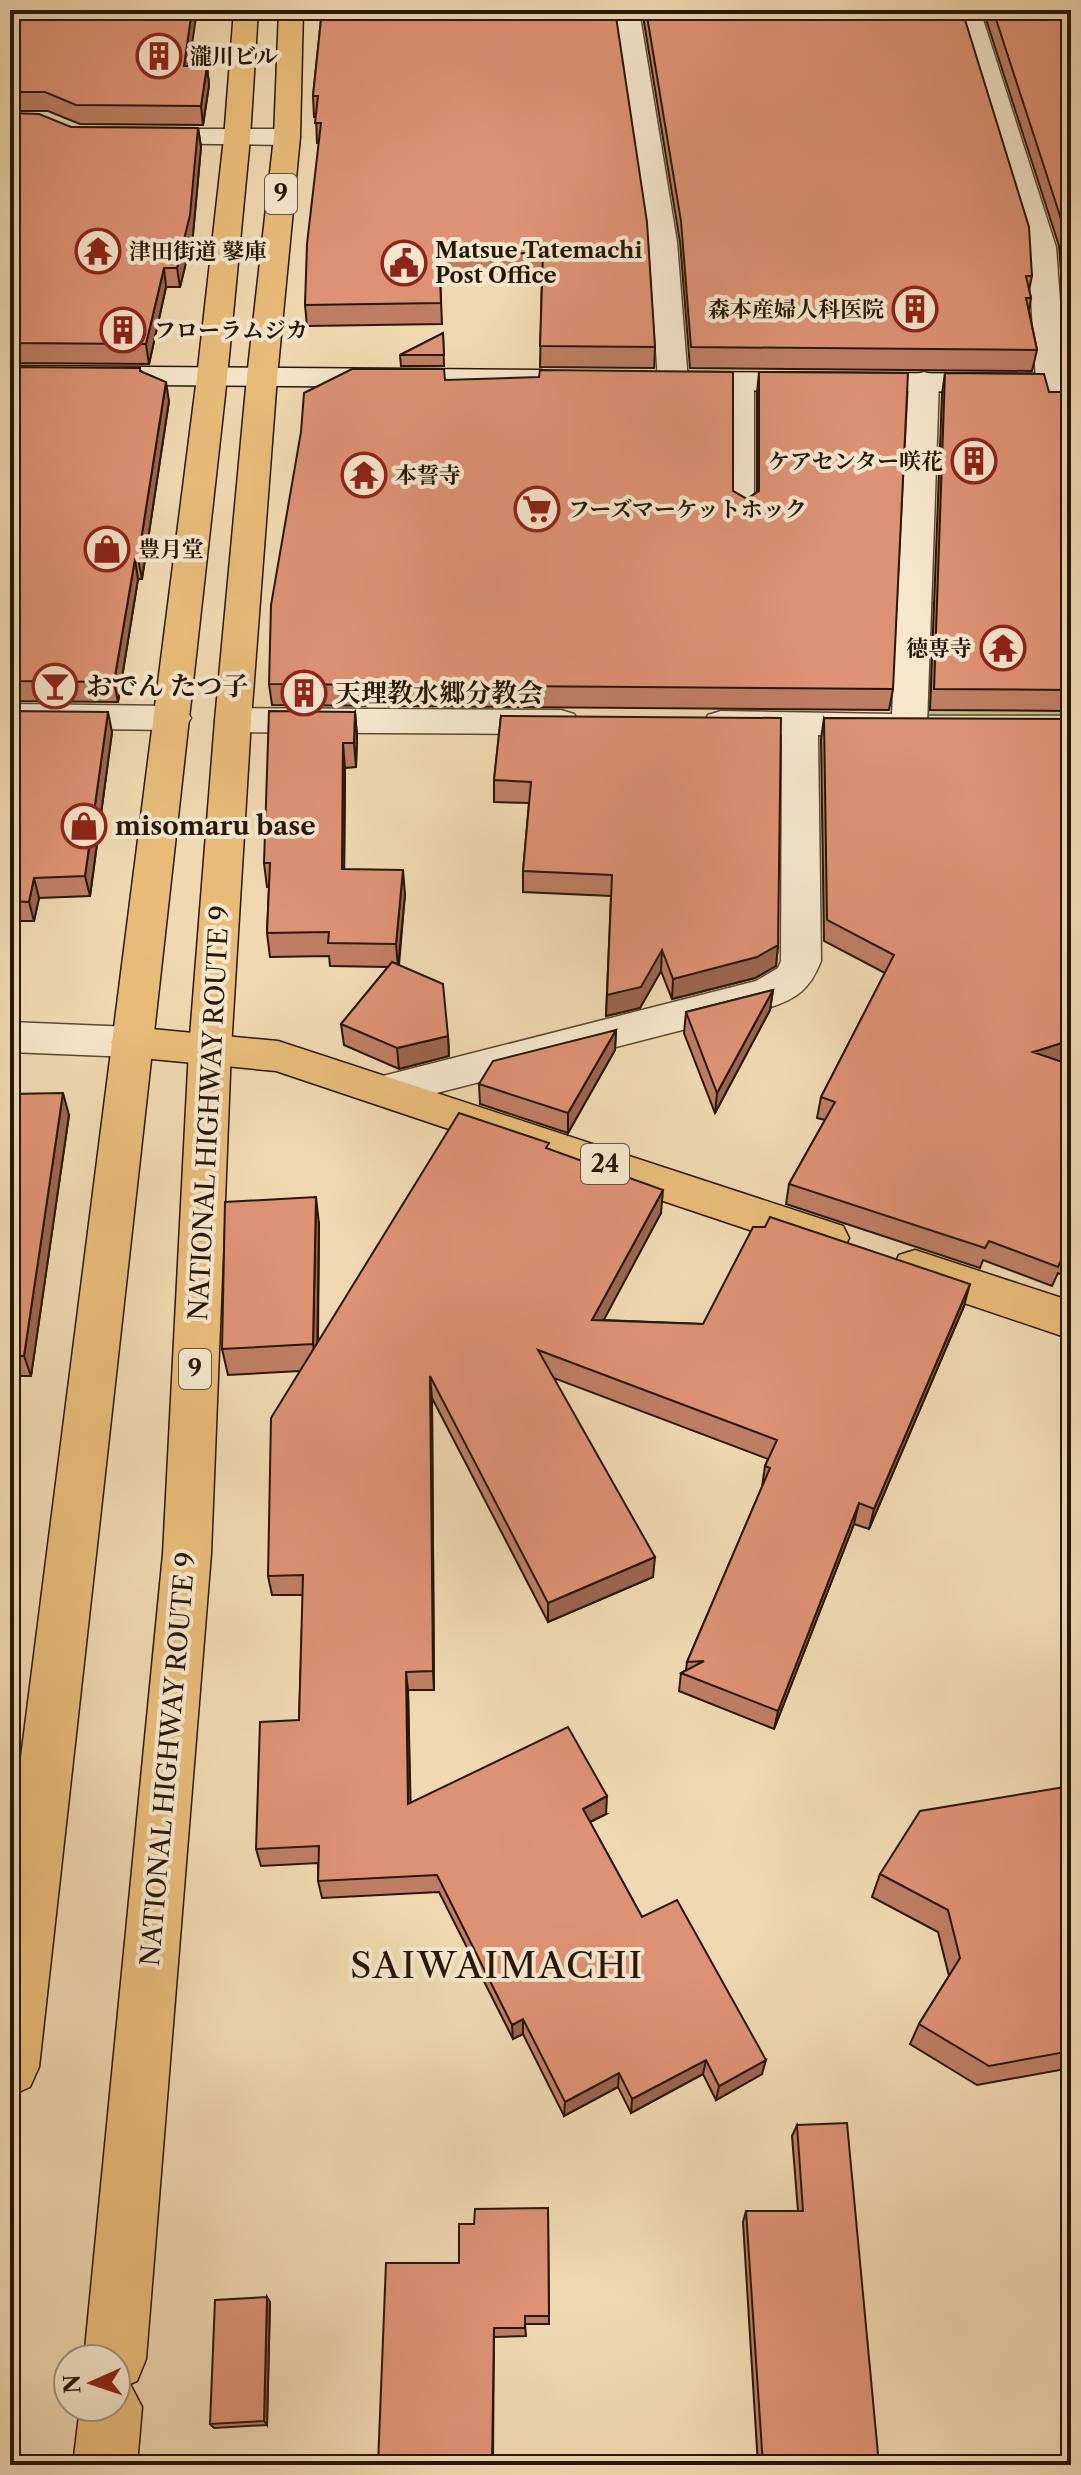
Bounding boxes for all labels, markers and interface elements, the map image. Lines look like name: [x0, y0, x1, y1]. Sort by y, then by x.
building icon: 瀧川ビル: [135, 32, 183, 80]
place label: 瀧川ビル: [190, 43, 278, 70]
road number: 9: [265, 174, 297, 214]
temple icon: 津田街道 鼕庫: [74, 227, 122, 275]
place label: Matsue Tatemachi Post Office: [435, 237, 642, 289]
place label: 津田街道 鼕庫: [129, 238, 267, 265]
public building icon: Matsue Tatemachi Post Office: [380, 239, 428, 287]
building icon: 森本産婦人科医院: [891, 285, 939, 333]
place label: 森本産婦人科医院: [708, 296, 884, 323]
building icon: フローラムジカ: [99, 306, 147, 354]
place label: フローラムジカ: [154, 317, 308, 344]
building icon: ケアセンター咲花: [950, 437, 998, 485]
place label: ケアセンター咲花: [768, 448, 943, 475]
temple icon: 本誓寺: [340, 451, 388, 499]
place label: 本誓寺: [395, 462, 461, 489]
supermarket icon: フーズマーケットホック: [513, 485, 561, 533]
place label: フーズマーケットホック: [568, 496, 807, 523]
shop icon: 豊月堂: [83, 525, 131, 573]
place label: 豊月堂: [138, 536, 204, 563]
temple icon: 徳専寺: [979, 624, 1027, 672]
place label: 徳専寺: [906, 635, 972, 662]
bar icon: おでん たつ子: [31, 662, 79, 710]
building icon: 天理教水郷分教会: [280, 669, 328, 717]
place label: おでん たつ子: [86, 670, 248, 702]
place label: 天理教水郷分教会: [335, 677, 543, 709]
shop icon: misomaru base: [60, 802, 108, 850]
place label: misomaru base: [115, 810, 316, 842]
street label: NATIONAL HIGHWAY ROUTE 9: [182, 905, 236, 1321]
road number: 24: [581, 1144, 629, 1184]
road number: 9: [179, 1349, 211, 1389]
street label: NATIONAL HIGHWAY ROUTE 9: [134, 1551, 202, 1967]
district label: SAIWAIMACHI: [350, 1943, 644, 1987]
north arrow: [52, 2343, 132, 2423]
text: N: [59, 2374, 87, 2394]

